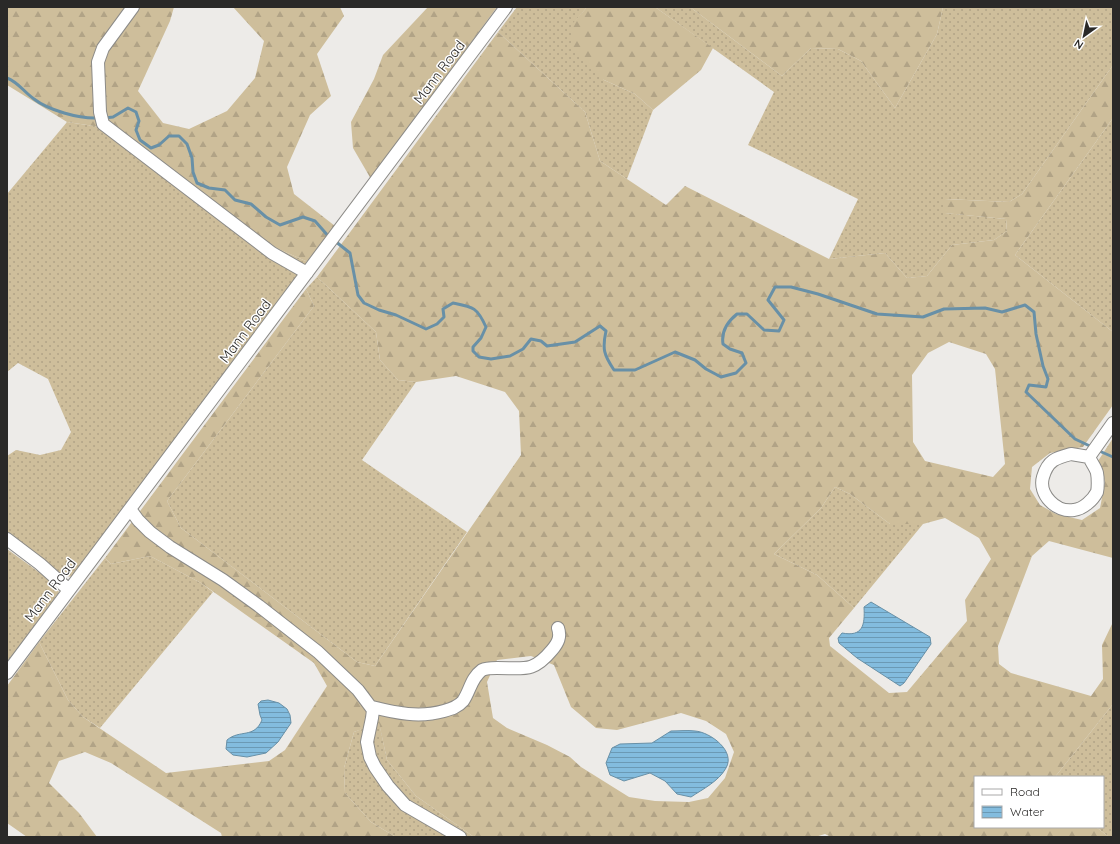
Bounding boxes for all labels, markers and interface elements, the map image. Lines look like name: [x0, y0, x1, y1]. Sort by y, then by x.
north arrow: [1064, 16, 1104, 56]
text: N: [1071, 36, 1086, 52]
street label: Mann Road: [409, 37, 469, 107]
street label: Mann Road: [215, 296, 275, 366]
street label: Mann Road: [20, 555, 80, 625]
legend: [974, 776, 1104, 828]
text: Road: [1010, 784, 1040, 799]
text: Water: [1010, 804, 1045, 819]

